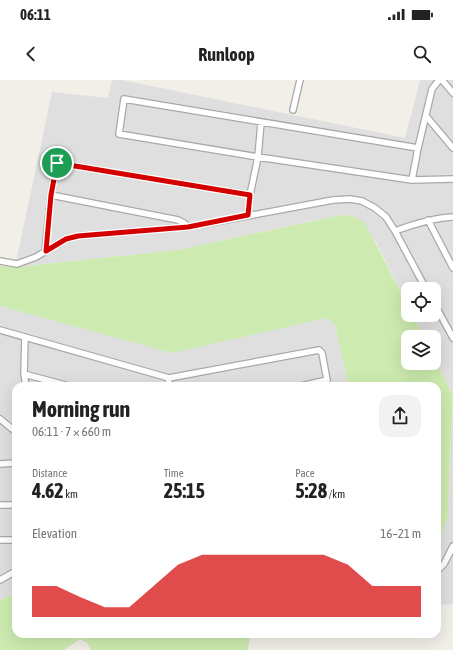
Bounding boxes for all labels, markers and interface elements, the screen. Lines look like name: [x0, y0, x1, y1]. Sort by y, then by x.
text: 06:11: [20, 6, 51, 23]
icon: back: [20, 43, 42, 65]
icon: search: [411, 43, 433, 65]
text: Runloop: [198, 44, 255, 65]
pin: [40, 146, 74, 180]
icon: arrive: [46, 152, 68, 174]
map controls: [401, 282, 441, 370]
button: locate: [401, 282, 441, 322]
button: layers: [401, 330, 441, 370]
button: share: [379, 395, 421, 437]
text: Morning run: [32, 396, 130, 422]
text: 06:11 · 7 × 660 m: [32, 424, 111, 439]
text: Distance: [32, 467, 67, 479]
text: Time: [164, 467, 184, 479]
text: Pace: [295, 467, 315, 479]
text: 4.62: [32, 479, 64, 502]
text: 25:15: [164, 479, 205, 502]
text: 5:28: [295, 479, 327, 502]
text: km: [64, 488, 78, 500]
text: /km: [327, 488, 345, 500]
text: Elevation: [32, 526, 77, 541]
text: 16–21 m: [380, 526, 421, 541]

